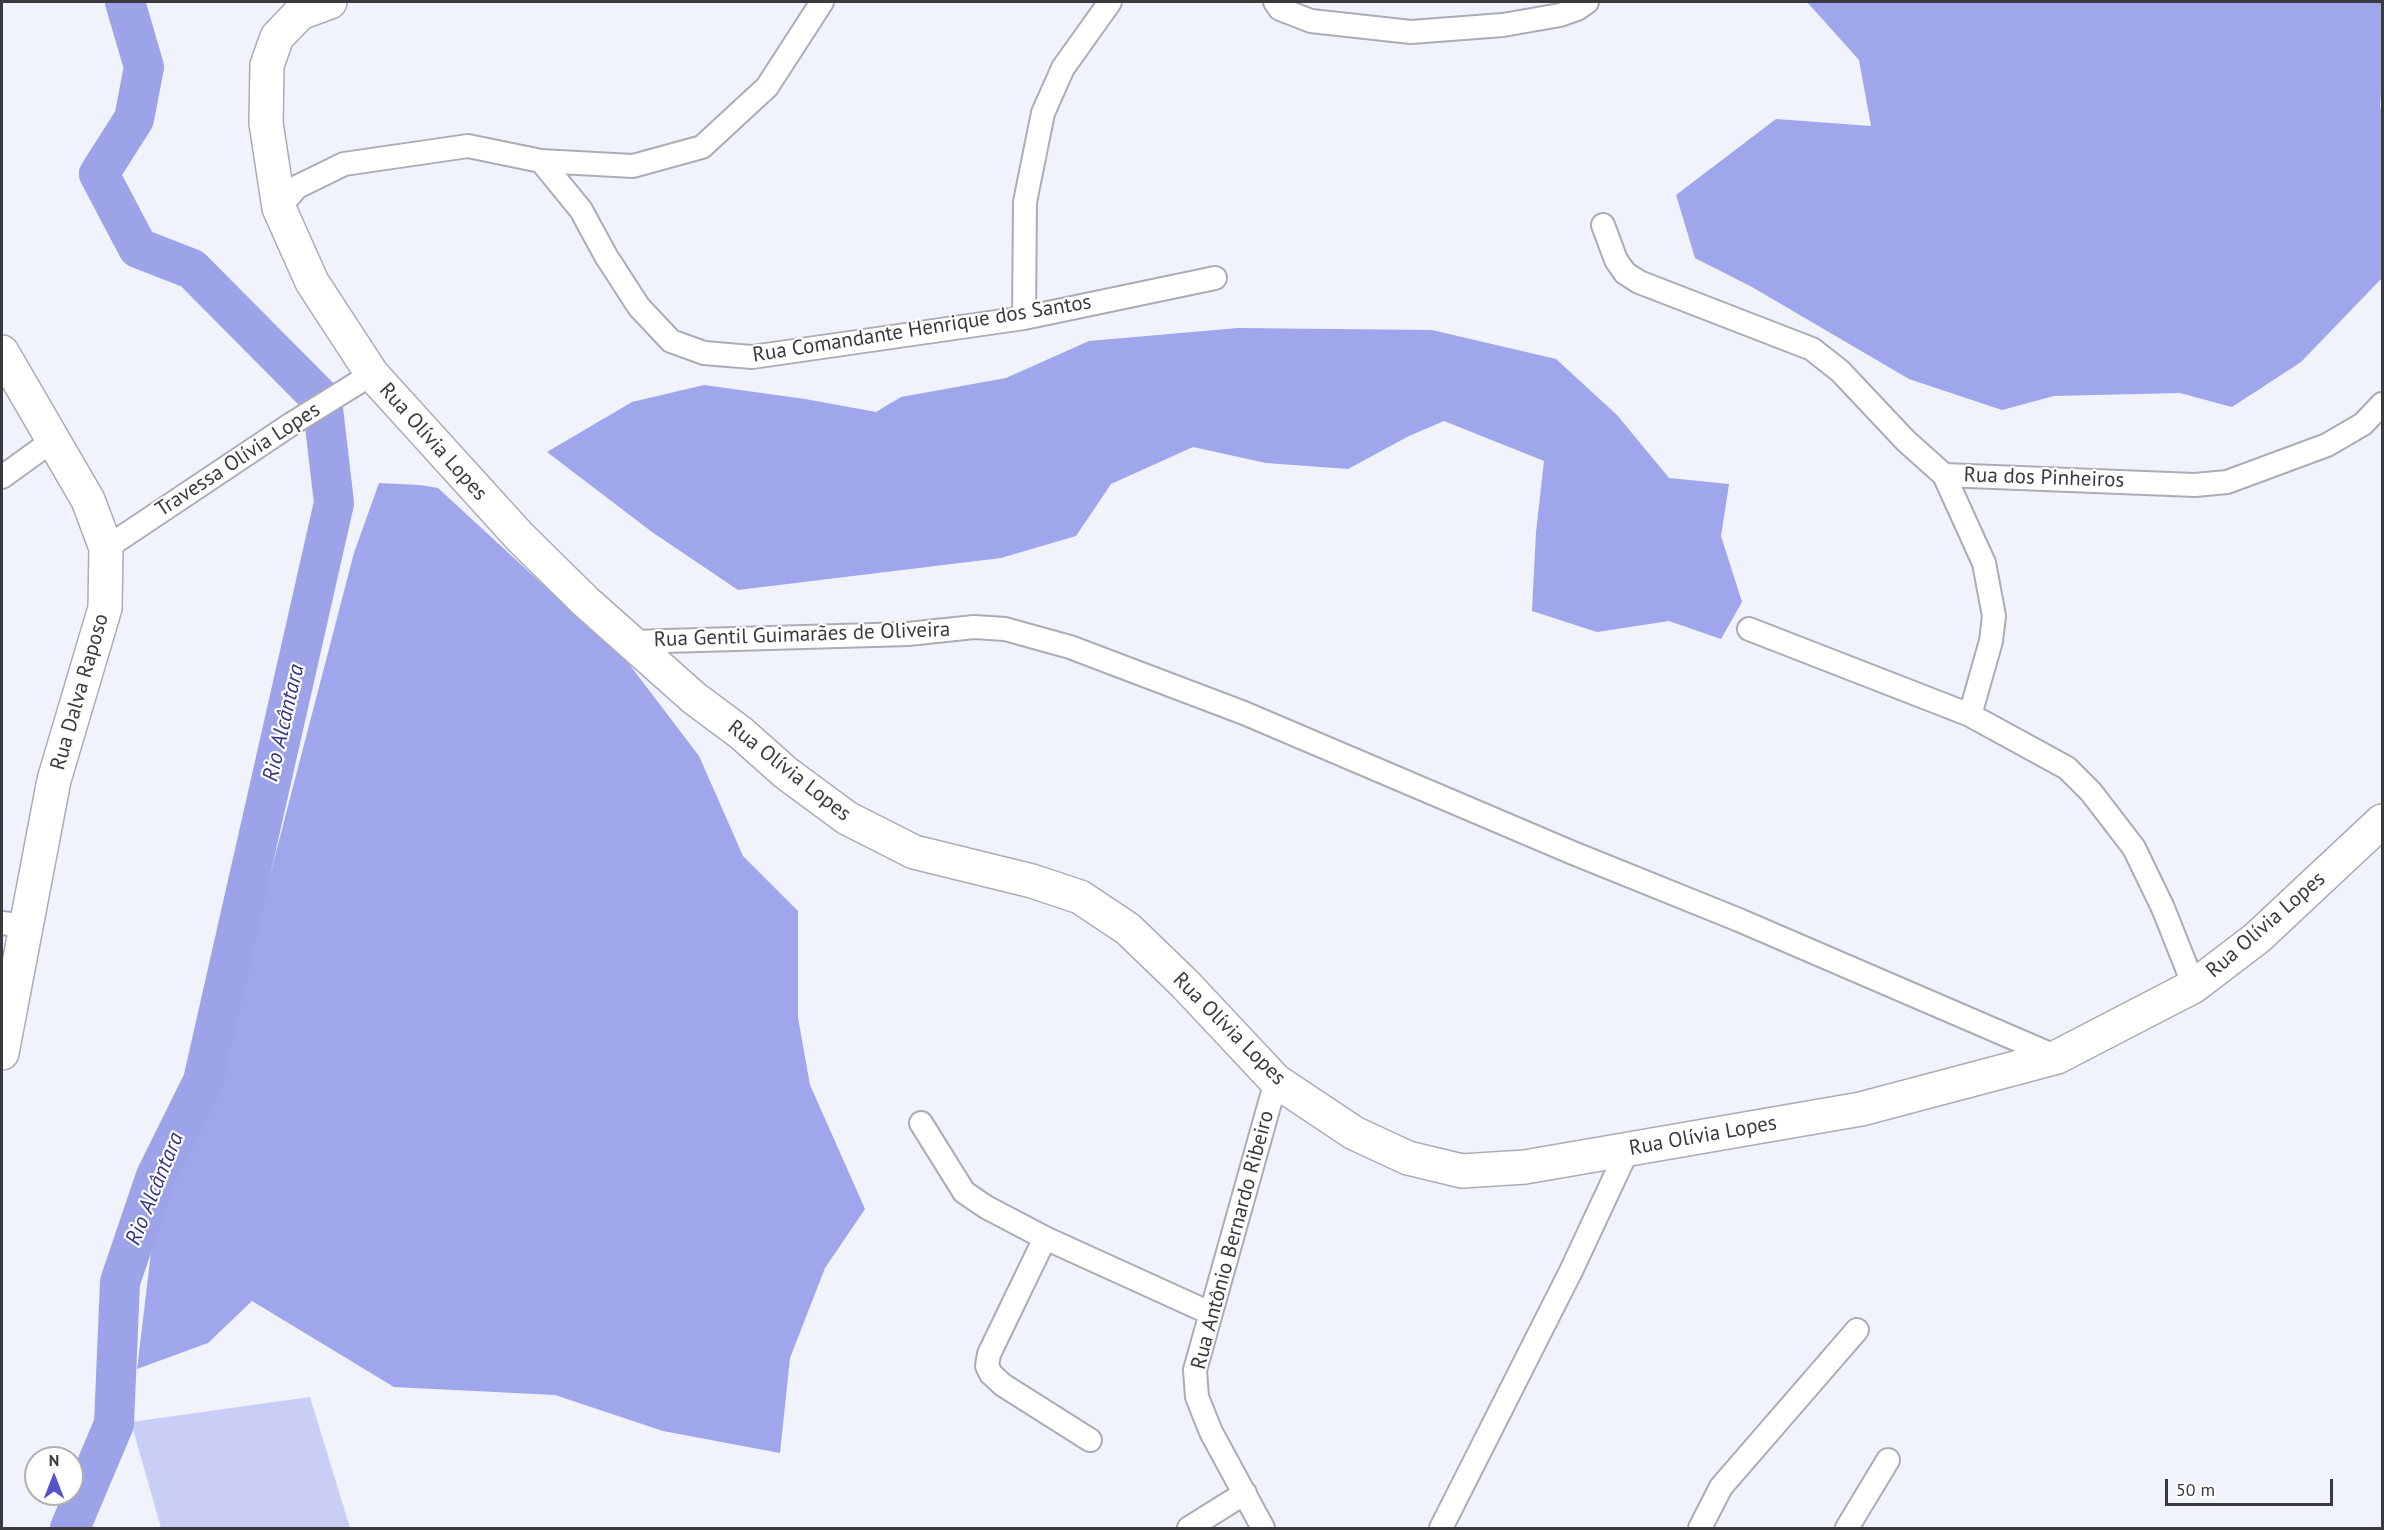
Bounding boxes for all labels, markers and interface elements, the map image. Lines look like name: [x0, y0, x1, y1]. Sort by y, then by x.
street label: Rua Comandante Henrique dos Santos: [751, 290, 1093, 368]
street label: Rua Olívia Lopes: [374, 378, 492, 506]
street label: Travessa Olívia Lopes: [151, 397, 325, 523]
street label: Rua dos Pinheiros: [1963, 463, 2125, 493]
street label: Rua Dalva Raposo: [46, 611, 114, 773]
street label: Rua Gentil Guimarães de Oliveira: [653, 617, 951, 653]
water label: Rio Alcântara: [258, 662, 310, 784]
street label: Rua Olívia Lopes: [722, 715, 856, 827]
street label: Rua Olívia Lopes: [2201, 867, 2331, 983]
street label: Rua Olívia Lopes: [1167, 967, 1291, 1091]
street label: Rua Antônio Bernardo Ribeiro: [1186, 1108, 1280, 1372]
street label: Rua Olívia Lopes: [1627, 1111, 1779, 1161]
water label: Rio Alcântara: [120, 1129, 190, 1249]
north arrow: [24, 1446, 84, 1506]
text: N: [49, 1450, 59, 1470]
scale bar: [2168, 1467, 2336, 1505]
text: 50 m: [2176, 1478, 2215, 1501]

